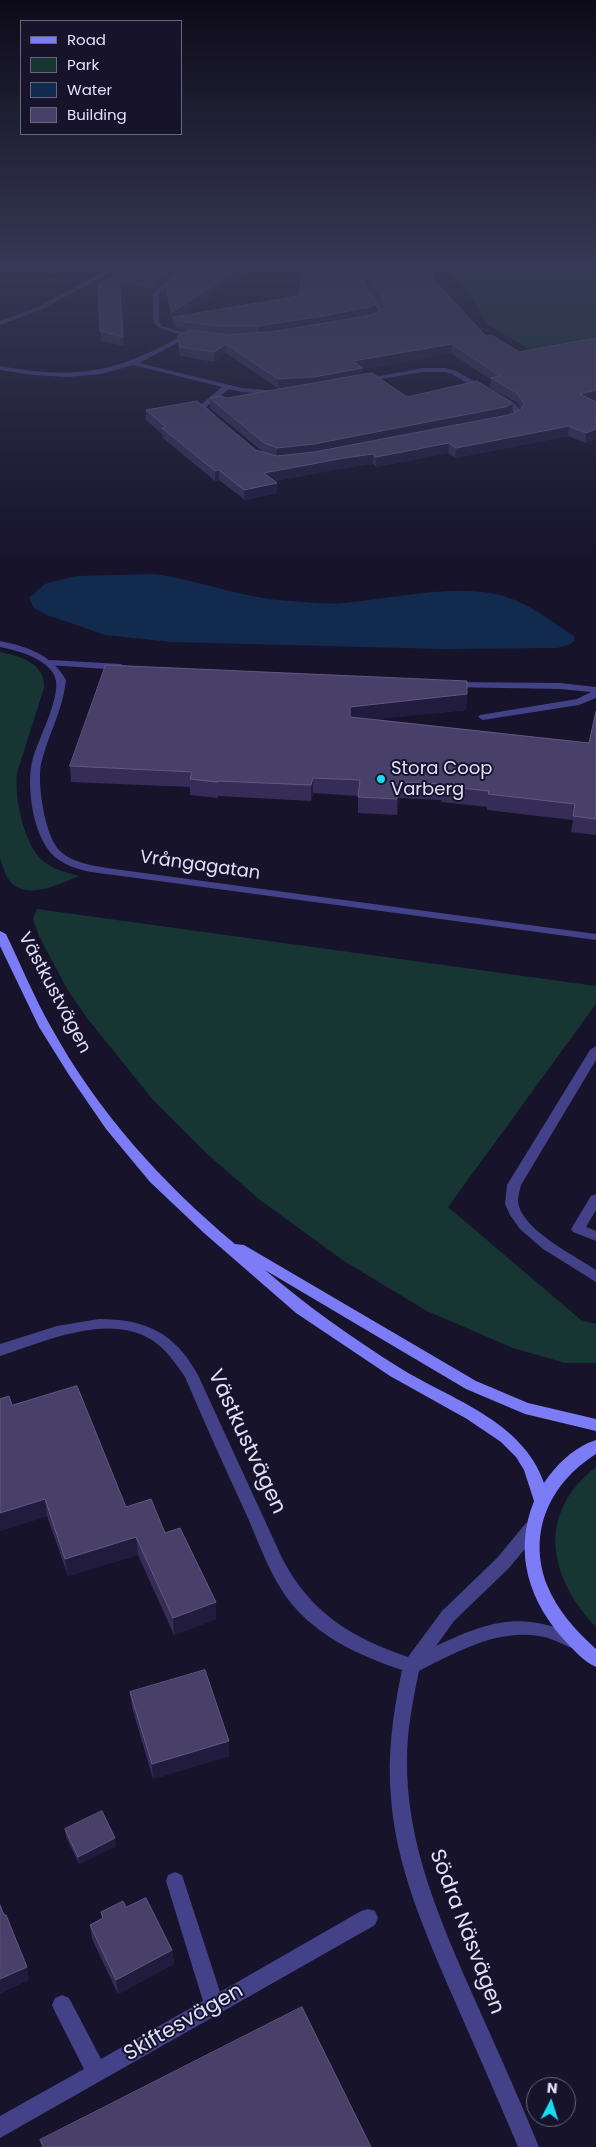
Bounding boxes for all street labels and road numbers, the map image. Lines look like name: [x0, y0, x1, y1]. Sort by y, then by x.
street label: Vrångagatan: [138, 847, 262, 885]
street label: Västkustvägen: [13, 929, 95, 1057]
street label: Västkustvägen: [202, 1366, 290, 1518]
street label: Södra Näsvägen: [423, 1846, 509, 2018]
street label: Skiftesvägen: [120, 1979, 248, 2067]

